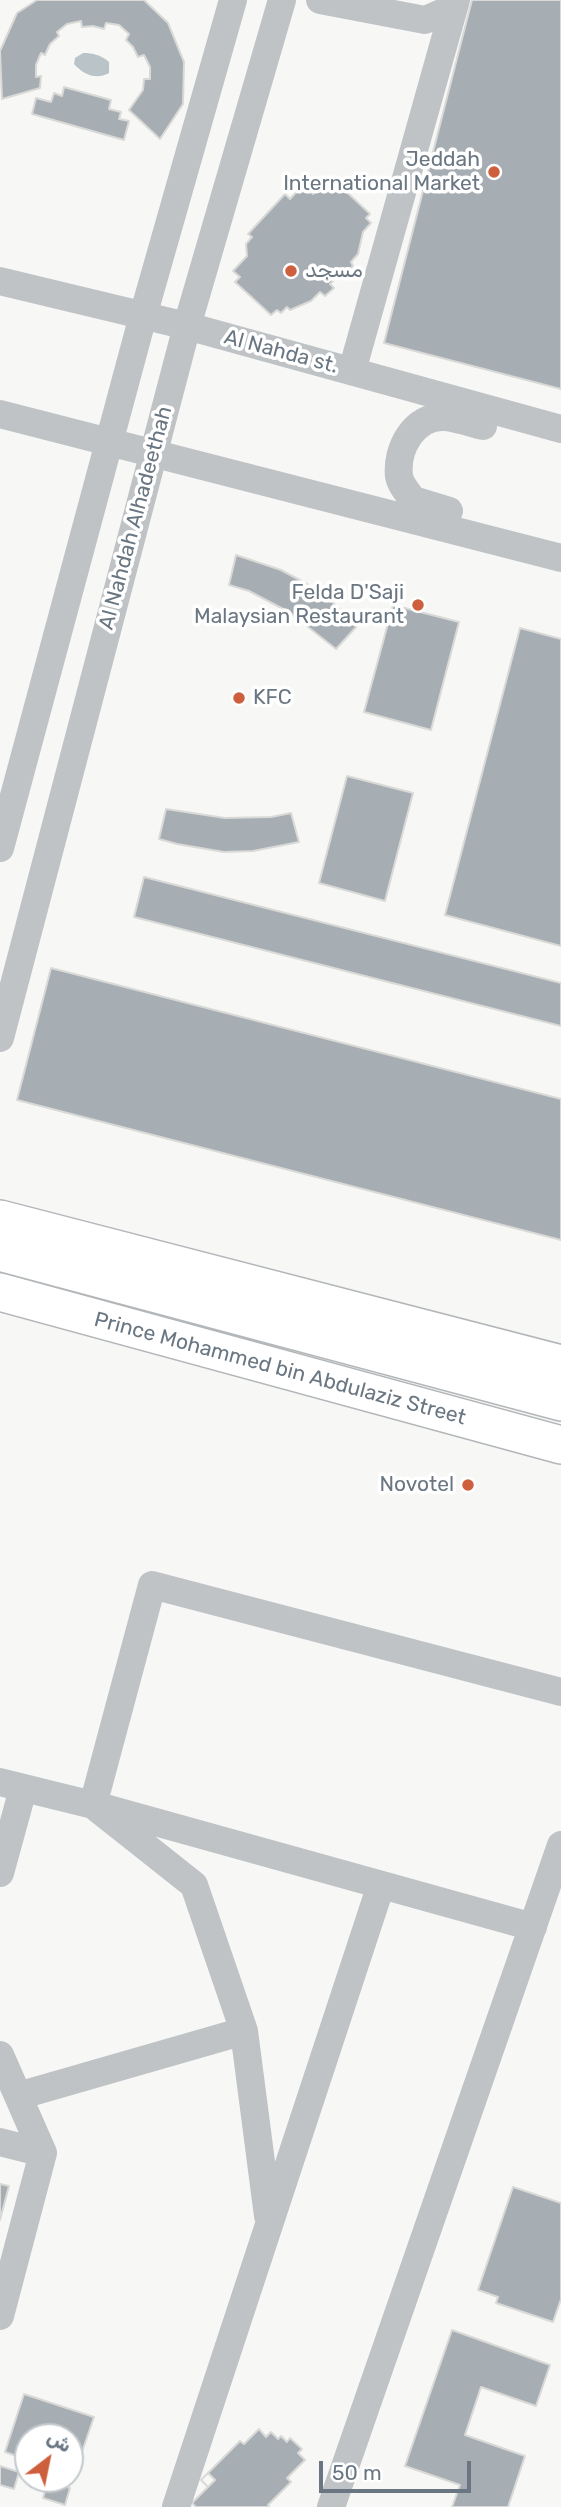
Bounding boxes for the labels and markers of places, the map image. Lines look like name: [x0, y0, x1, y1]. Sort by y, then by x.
place label: Jeddah International Market: [283, 147, 480, 197]
marker: Jeddah International Market: [486, 164, 502, 180]
place label: مسجد: [305, 258, 363, 284]
marker: مسجد: [283, 263, 299, 279]
place label: Felda D'Saji Malaysian Restaurant: [194, 580, 404, 630]
marker: Felda D'Saji Malaysian Restaurant: [410, 597, 426, 613]
place label: KFC: [253, 685, 292, 711]
marker: KFC: [231, 690, 247, 706]
place label: Novotel: [379, 1472, 454, 1498]
marker: Novotel: [460, 1477, 476, 1493]

